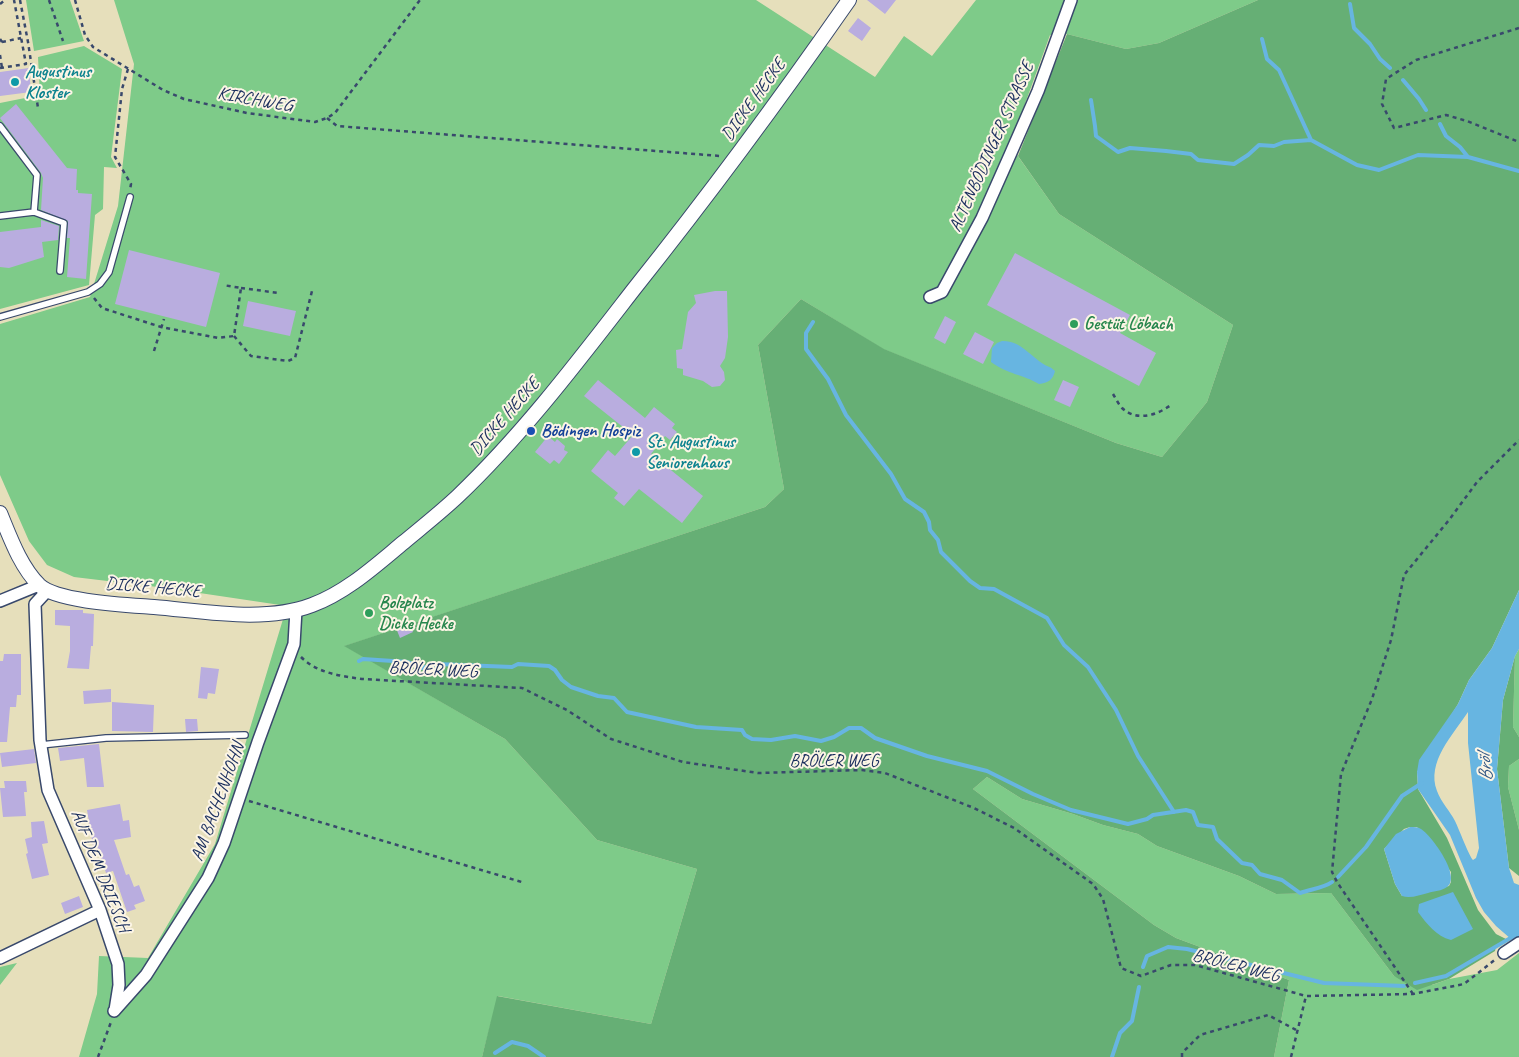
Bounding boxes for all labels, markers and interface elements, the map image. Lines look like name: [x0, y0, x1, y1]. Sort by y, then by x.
street label: DICKE HECKE: [717, 55, 791, 145]
street label: ALTENBÖDINGER STRASSE: [945, 59, 1039, 235]
place label: Augustinus Kloster: [25, 61, 91, 104]
marker: Augustinus Kloster: [9, 76, 21, 88]
street label: KIRCHWEG: [216, 83, 294, 117]
place label: Gestüt Löbach: [1084, 313, 1173, 335]
marker: Gestüt Löbach: [1068, 318, 1080, 330]
street label: DICKE HECKE: [465, 374, 545, 460]
place label: Bödingen Hospiz: [541, 420, 640, 442]
marker: Bödingen Hospiz: [525, 425, 537, 437]
place label: St. Augustinus Seniorenhaus: [646, 431, 735, 474]
marker: St. Augustinus Seniorenhaus: [630, 446, 642, 458]
street label: DICKE HECKE: [104, 573, 202, 603]
place label: Bolzplatz Dicke Hecke: [379, 592, 453, 634]
marker: Bolzplatz Dicke Hecke: [363, 607, 375, 619]
street label: BRÖLER WEG: [388, 657, 478, 683]
street label: AM BACHENHOHN: [187, 740, 249, 864]
street label: BRÖLER WEG: [790, 750, 878, 772]
water label: Bröl: [1473, 754, 1499, 782]
street label: AUF DEM DRIESCH: [66, 807, 134, 935]
street label: BRÖLER WEG: [1190, 945, 1282, 987]

